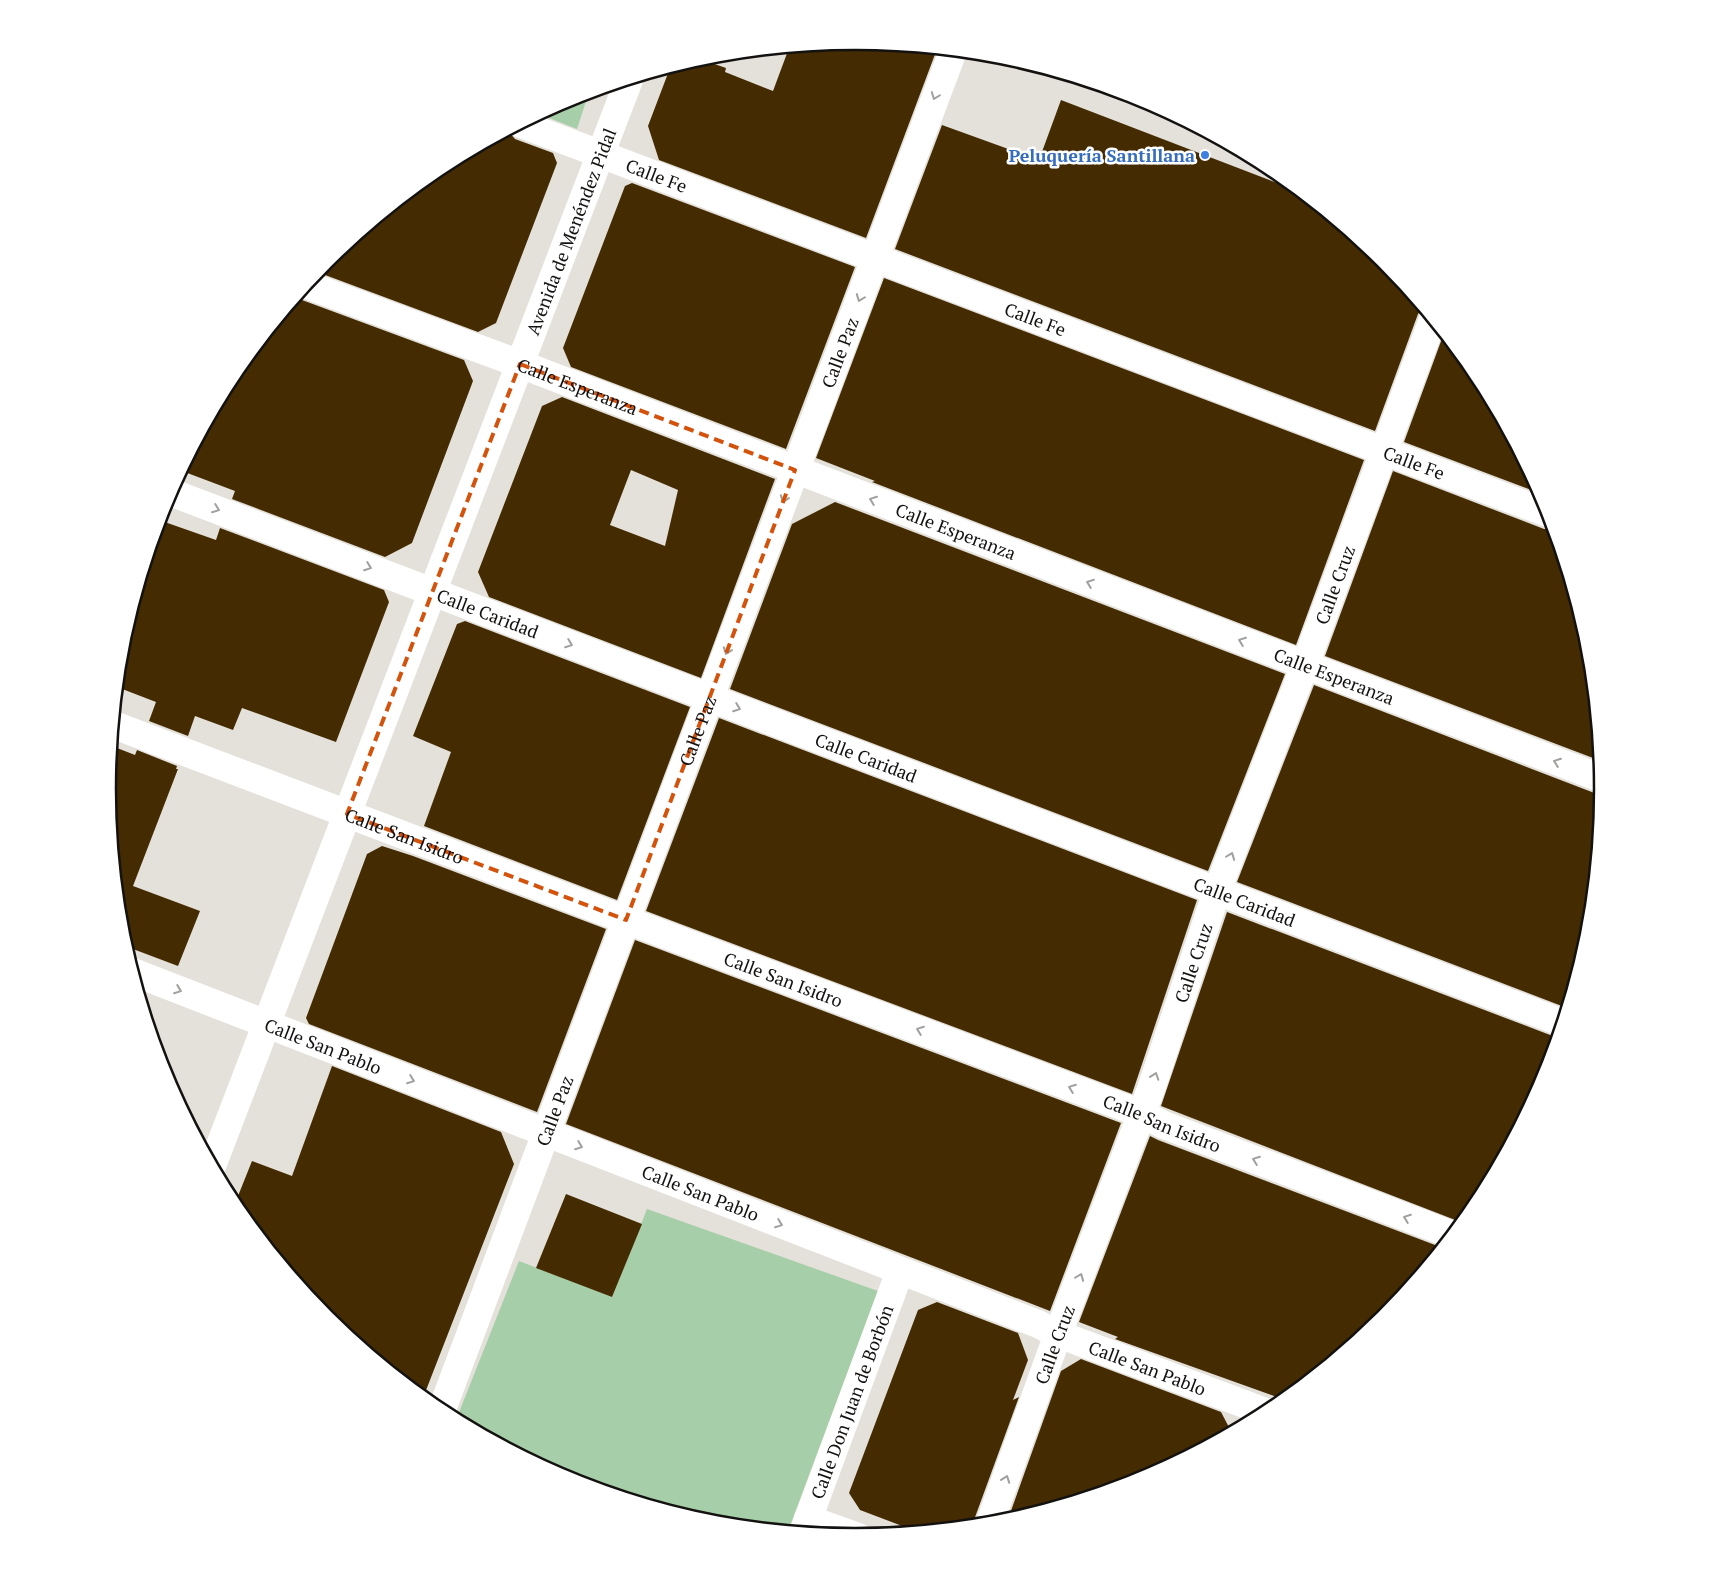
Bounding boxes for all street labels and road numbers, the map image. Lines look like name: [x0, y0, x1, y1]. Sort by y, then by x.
street label: Avenida de Menéndez Pidal: [520, 125, 621, 338]
street label: Calle Fe: [622, 153, 691, 198]
street label: Calle Fe: [1001, 296, 1069, 341]
street label: Calle Paz: [815, 314, 864, 391]
street label: Calle Esperanza: [514, 352, 641, 420]
street label: Calle Fe: [1380, 440, 1448, 485]
street label: Calle Esperanza: [892, 497, 1020, 565]
street label: Calle Cruz: [1309, 542, 1360, 628]
street label: Calle Caridad: [433, 583, 542, 643]
street label: Calle Esperanza: [1270, 642, 1398, 710]
street label: Calle Paz: [673, 692, 722, 769]
street label: Calle Caridad: [812, 727, 920, 788]
street label: Calle San Isidro: [342, 802, 467, 869]
street label: Calle Caridad: [1190, 871, 1299, 932]
street label: Calle Cruz: [1169, 920, 1217, 1006]
street label: Calle San Isidro: [721, 946, 846, 1012]
street label: Calle San Pablo: [261, 1012, 385, 1080]
street label: Calle Paz: [530, 1072, 579, 1149]
street label: Calle San Isidro: [1100, 1088, 1224, 1158]
street label: Calle San Pablo: [639, 1159, 763, 1226]
street label: Calle Don Juan de Borbón: [805, 1301, 899, 1502]
street label: Calle Cruz: [1029, 1301, 1080, 1387]
street label: Calle San Pablo: [1085, 1335, 1210, 1401]

